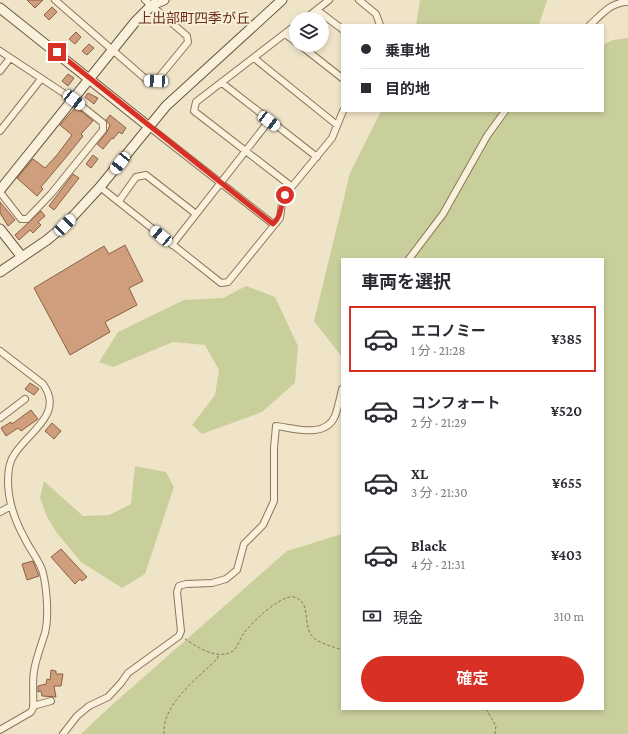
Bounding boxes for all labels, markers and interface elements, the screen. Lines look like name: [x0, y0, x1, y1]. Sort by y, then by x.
district label: 上出部町四季が丘: [138, 10, 250, 26]
map controls: [289, 12, 329, 52]
button: layers: [289, 12, 329, 52]
route end: [48, 43, 66, 61]
text: 乗車地: [385, 43, 430, 59]
car: [144, 74, 168, 88]
text: 目的地: [385, 81, 430, 97]
car: [61, 88, 87, 112]
car: [256, 109, 282, 133]
car: [108, 150, 132, 176]
route start: [276, 186, 294, 204]
car: [52, 212, 78, 238]
car: [148, 224, 174, 248]
text: 車両を選択: [361, 272, 451, 292]
icon: car: [363, 321, 399, 357]
text: エコノミー: [411, 323, 486, 339]
text: ¥385: [551, 331, 582, 347]
text: 1 分 · 21:28: [411, 343, 465, 358]
icon: car: [363, 393, 399, 429]
text: コンフォート: [411, 395, 501, 411]
text: ¥520: [551, 403, 582, 419]
text: 2 分 · 21:29: [411, 415, 467, 430]
icon: car: [363, 465, 399, 501]
text: XL: [411, 466, 428, 482]
text: ¥655: [552, 475, 582, 491]
text: 3 分 · 21:30: [411, 485, 468, 500]
icon: car: [363, 537, 399, 573]
text: Black: [411, 538, 446, 554]
text: ¥403: [551, 547, 582, 563]
text: 4 分 · 21:31: [411, 557, 465, 572]
icon: cash: [361, 605, 383, 627]
text: 310 m: [553, 609, 584, 624]
text: 現金: [393, 610, 423, 626]
button: 確定: [361, 656, 584, 702]

